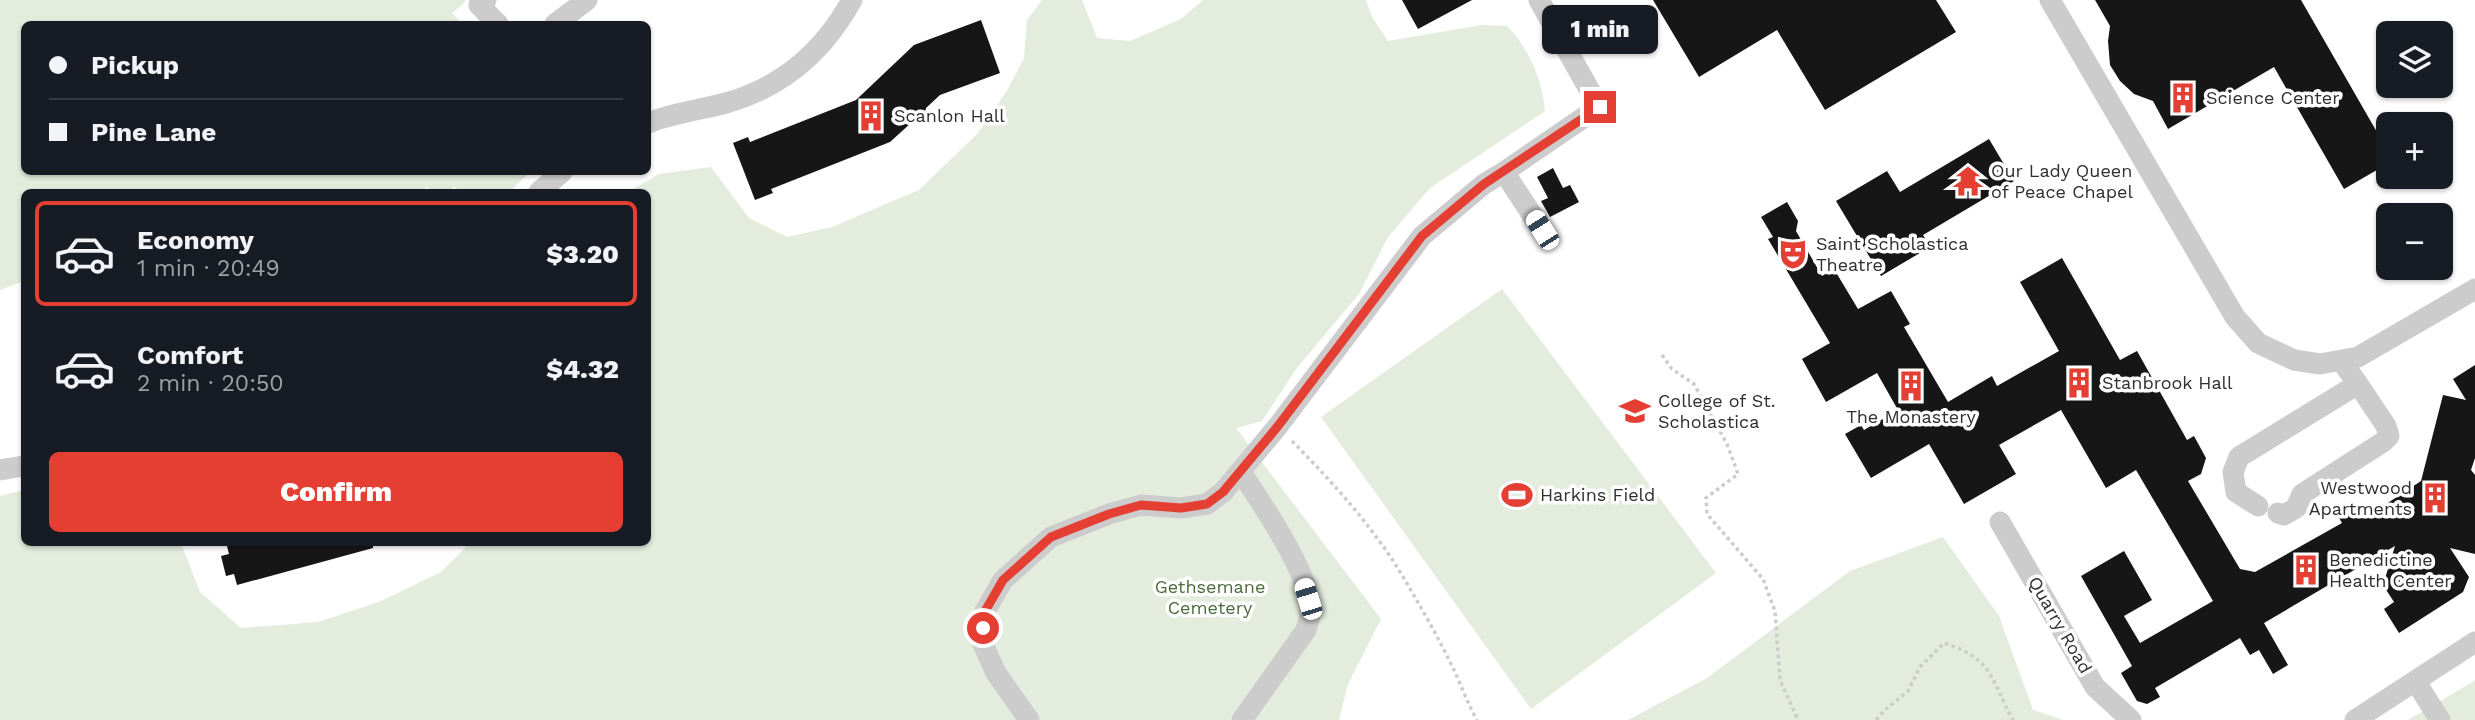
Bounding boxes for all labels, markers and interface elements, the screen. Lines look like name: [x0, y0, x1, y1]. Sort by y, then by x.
callout: 1 min: [1542, 6, 1658, 55]
text: 1 min: [1570, 16, 1630, 43]
map controls: [2376, 21, 2453, 280]
button: layers: [2376, 21, 2453, 98]
text: Pickup: [91, 50, 179, 80]
building icon: Science Center: [2166, 81, 2200, 115]
place label: Science Center: [2206, 87, 2340, 108]
route end: [1584, 91, 1616, 123]
building icon: Scanlon Hall: [854, 99, 888, 133]
place label: Scanlon Hall: [894, 105, 1005, 126]
button: +: [2376, 112, 2453, 189]
text: Pine Lane: [91, 117, 216, 147]
place label: Our Lady Queen of Peace Chapel: [1991, 160, 2133, 202]
temple icon: Our Lady Queen of Peace Chapel: [1951, 164, 1985, 198]
button: −: [2376, 203, 2453, 280]
car: [1522, 207, 1563, 253]
icon: car: [53, 222, 116, 285]
text: Economy: [137, 225, 254, 255]
place label: Saint Scholastica Theatre: [1816, 233, 1968, 275]
theatre icon: Saint Scholastica Theatre: [1776, 237, 1810, 271]
text: $3.20: [546, 239, 619, 269]
text: 1 min · 20:49: [137, 255, 280, 282]
icon: car: [53, 337, 116, 400]
text: Comfort: [137, 340, 243, 370]
text: $4.32: [546, 354, 619, 384]
building icon: Stanbrook Hall: [2062, 366, 2096, 400]
building icon: The Monastery: [1894, 369, 1928, 403]
text: 2 min · 20:50: [137, 370, 284, 397]
place label: Stanbrook Hall: [2102, 372, 2233, 393]
place label: College of St. Scholastica: [1658, 390, 1776, 432]
school or university icon: College of St. Scholastica: [1618, 394, 1652, 428]
place label: The Monastery: [1846, 406, 1976, 427]
button: Confirm: [49, 452, 623, 532]
place label: Westwood Apartments: [2309, 477, 2412, 519]
sports icon: Harkins Field: [1500, 478, 1534, 512]
building icon: Westwood Apartments: [2418, 481, 2452, 515]
place label: Harkins Field: [1540, 484, 1655, 505]
place label: Benedictine Health Center: [2329, 549, 2452, 591]
building icon: Benedictine Health Center: [2289, 553, 2323, 587]
street label: Quarry Road: [2024, 573, 2097, 677]
park label: Gethsemane Cemetery: [1155, 576, 1265, 618]
car: [1292, 576, 1325, 622]
route start: [967, 612, 999, 644]

